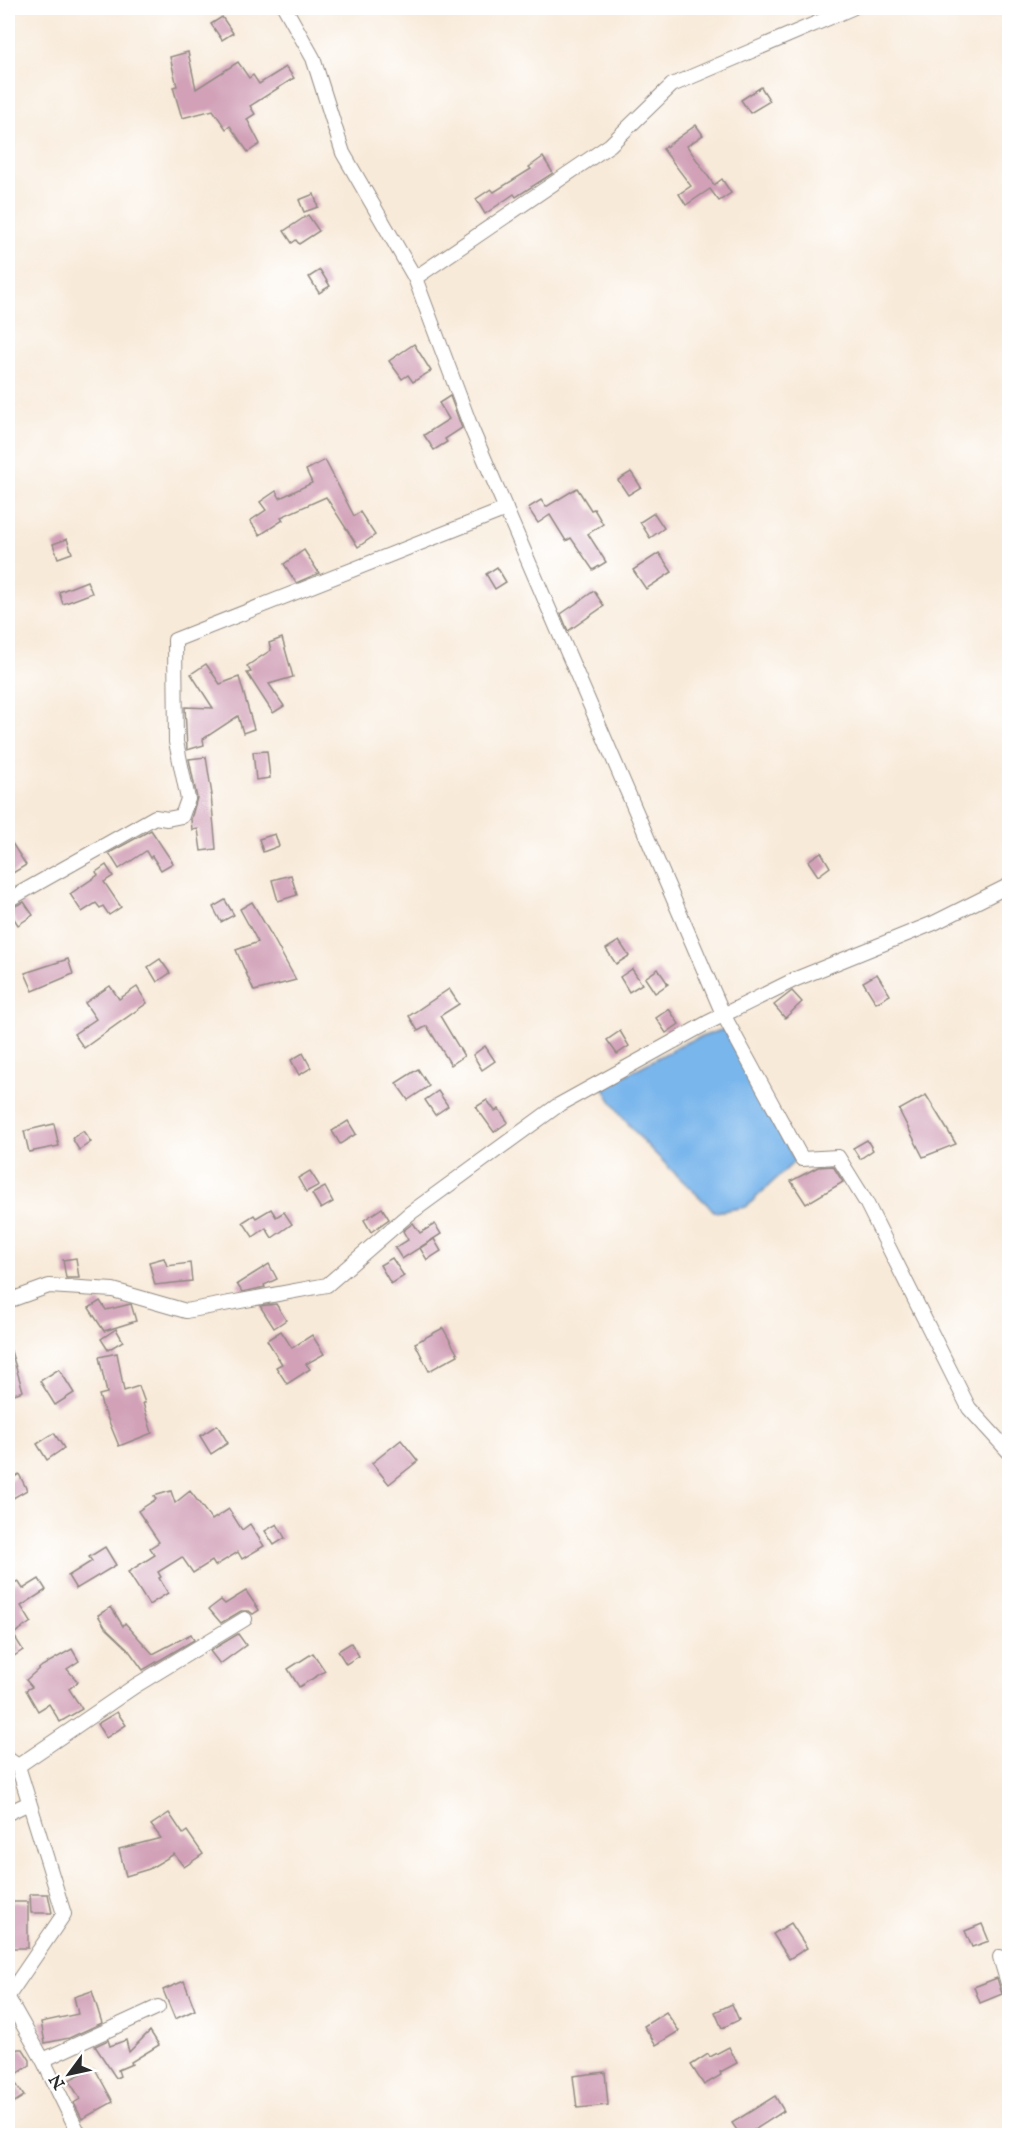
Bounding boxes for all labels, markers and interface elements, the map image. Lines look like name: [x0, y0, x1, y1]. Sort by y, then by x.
north arrow: [39, 2044, 99, 2104]
text: N: [46, 2070, 71, 2093]

